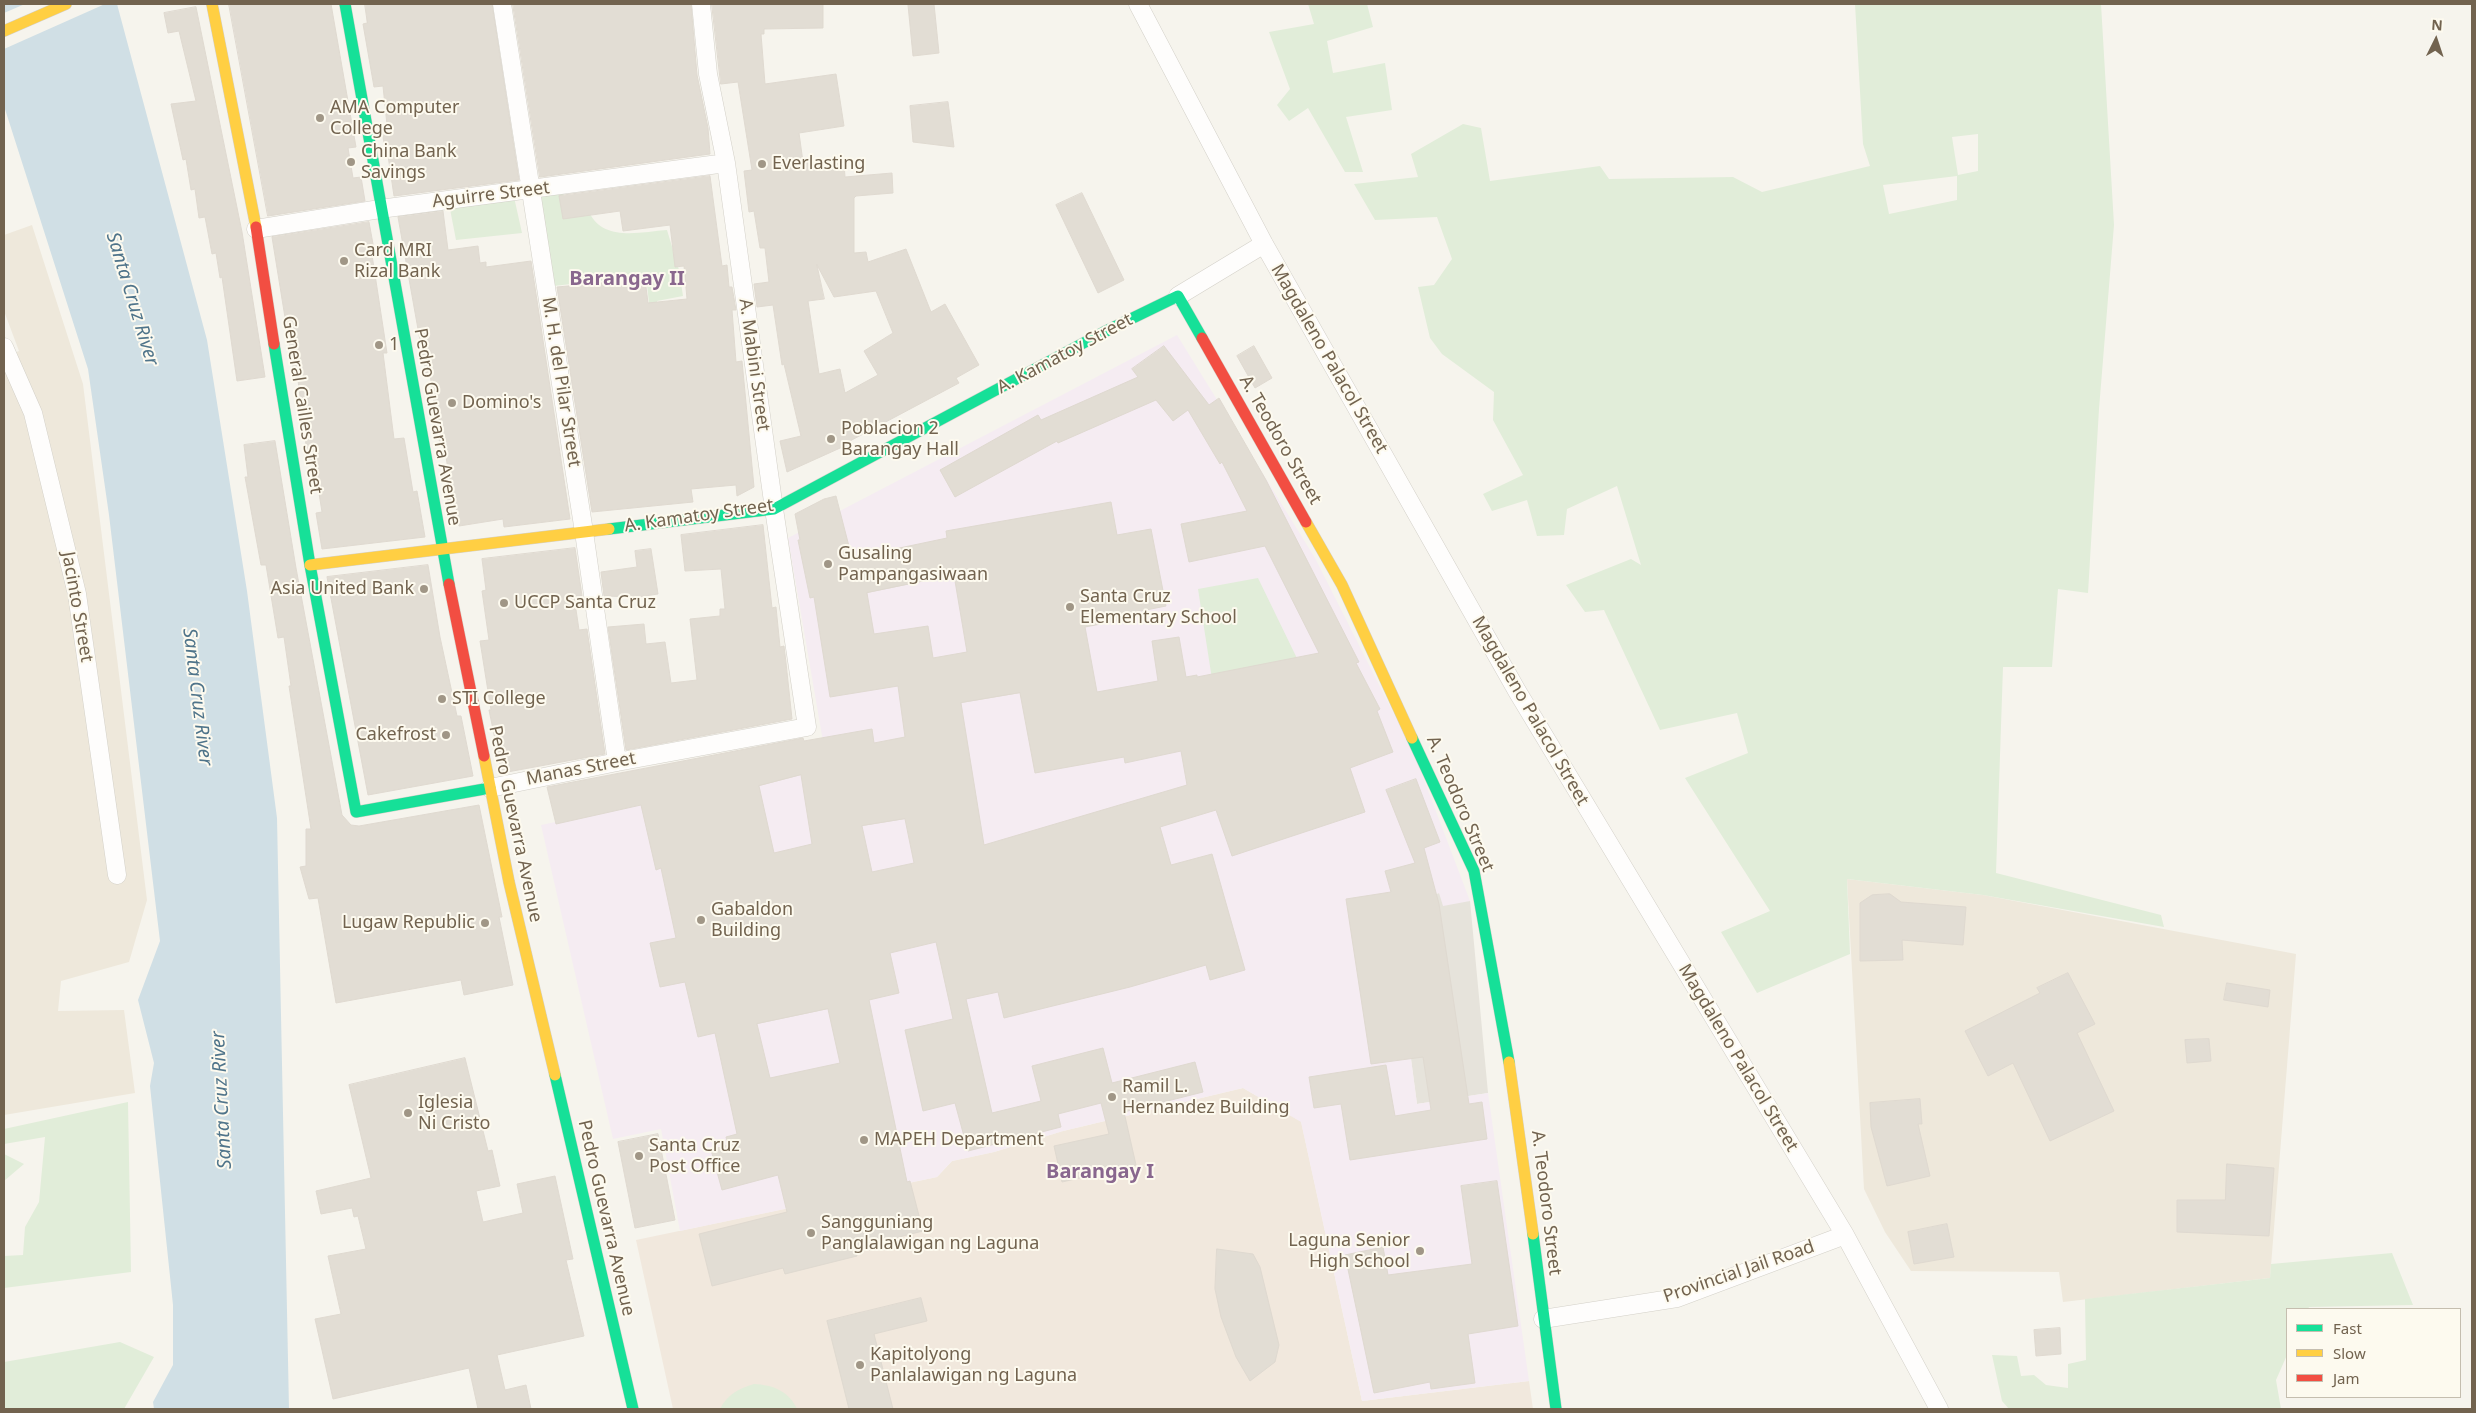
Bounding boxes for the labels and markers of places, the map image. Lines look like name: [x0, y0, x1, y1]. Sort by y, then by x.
place label: AMA Computer College: [330, 97, 459, 140]
marker: AMA Computer College: [314, 112, 326, 124]
place label: China Bank Savings: [361, 141, 457, 183]
place label: Everlasting: [772, 153, 865, 175]
marker: China Bank Savings: [345, 156, 357, 168]
marker: Everlasting: [756, 158, 768, 170]
place label: Card MRI Rizal Bank: [354, 240, 440, 282]
marker: Card MRI Rizal Bank: [338, 255, 350, 267]
place label: 1: [389, 334, 399, 356]
marker: 1: [373, 339, 385, 351]
place label: Domino's: [462, 392, 541, 414]
marker: Domino's: [446, 397, 458, 409]
place label: Poblacion 2 Barangay Hall: [841, 418, 959, 460]
marker: Poblacion 2 Barangay Hall: [825, 433, 837, 445]
place label: Gusaling Pampangasiwaan: [838, 543, 988, 586]
marker: Gusaling Pampangasiwaan: [822, 558, 834, 570]
place label: Asia United Bank: [271, 578, 414, 600]
marker: Asia United Bank: [418, 583, 430, 595]
place label: Santa Cruz Elementary School: [1080, 586, 1237, 628]
place label: UCCP Santa Cruz: [514, 592, 656, 614]
marker: UCCP Santa Cruz: [498, 597, 510, 609]
marker: Santa Cruz Elementary School: [1064, 601, 1076, 613]
place label: STI College: [452, 688, 546, 710]
marker: STI College: [436, 693, 448, 705]
place label: Cakefrost: [355, 724, 436, 746]
marker: Cakefrost: [440, 729, 452, 741]
place label: Gabaldon Building: [711, 899, 793, 942]
place label: Lugaw Republic: [342, 912, 475, 934]
marker: Gabaldon Building: [695, 914, 707, 926]
marker: Lugaw Republic: [479, 917, 491, 929]
place label: Ramil L. Hernandez Building: [1122, 1076, 1289, 1118]
marker: Ramil L. Hernandez Building: [1106, 1091, 1118, 1103]
place label: Iglesia Ni Cristo: [418, 1092, 490, 1134]
marker: Iglesia Ni Cristo: [402, 1107, 414, 1119]
place label: MAPEH Department: [874, 1129, 1044, 1151]
marker: MAPEH Department: [858, 1134, 870, 1146]
place label: Santa Cruz Post Office: [649, 1135, 740, 1178]
marker: Santa Cruz Post Office: [633, 1150, 645, 1162]
place label: Sangguniang Panglalawigan ng Laguna: [821, 1212, 1039, 1254]
marker: Sangguniang Panglalawigan ng Laguna: [805, 1227, 817, 1239]
place label: Laguna Senior High School: [1288, 1230, 1410, 1272]
marker: Laguna Senior High School: [1414, 1245, 1426, 1257]
place label: Kapitolyong Panlalawigan ng Laguna: [870, 1344, 1077, 1386]
marker: Kapitolyong Panlalawigan ng Laguna: [854, 1359, 866, 1371]

